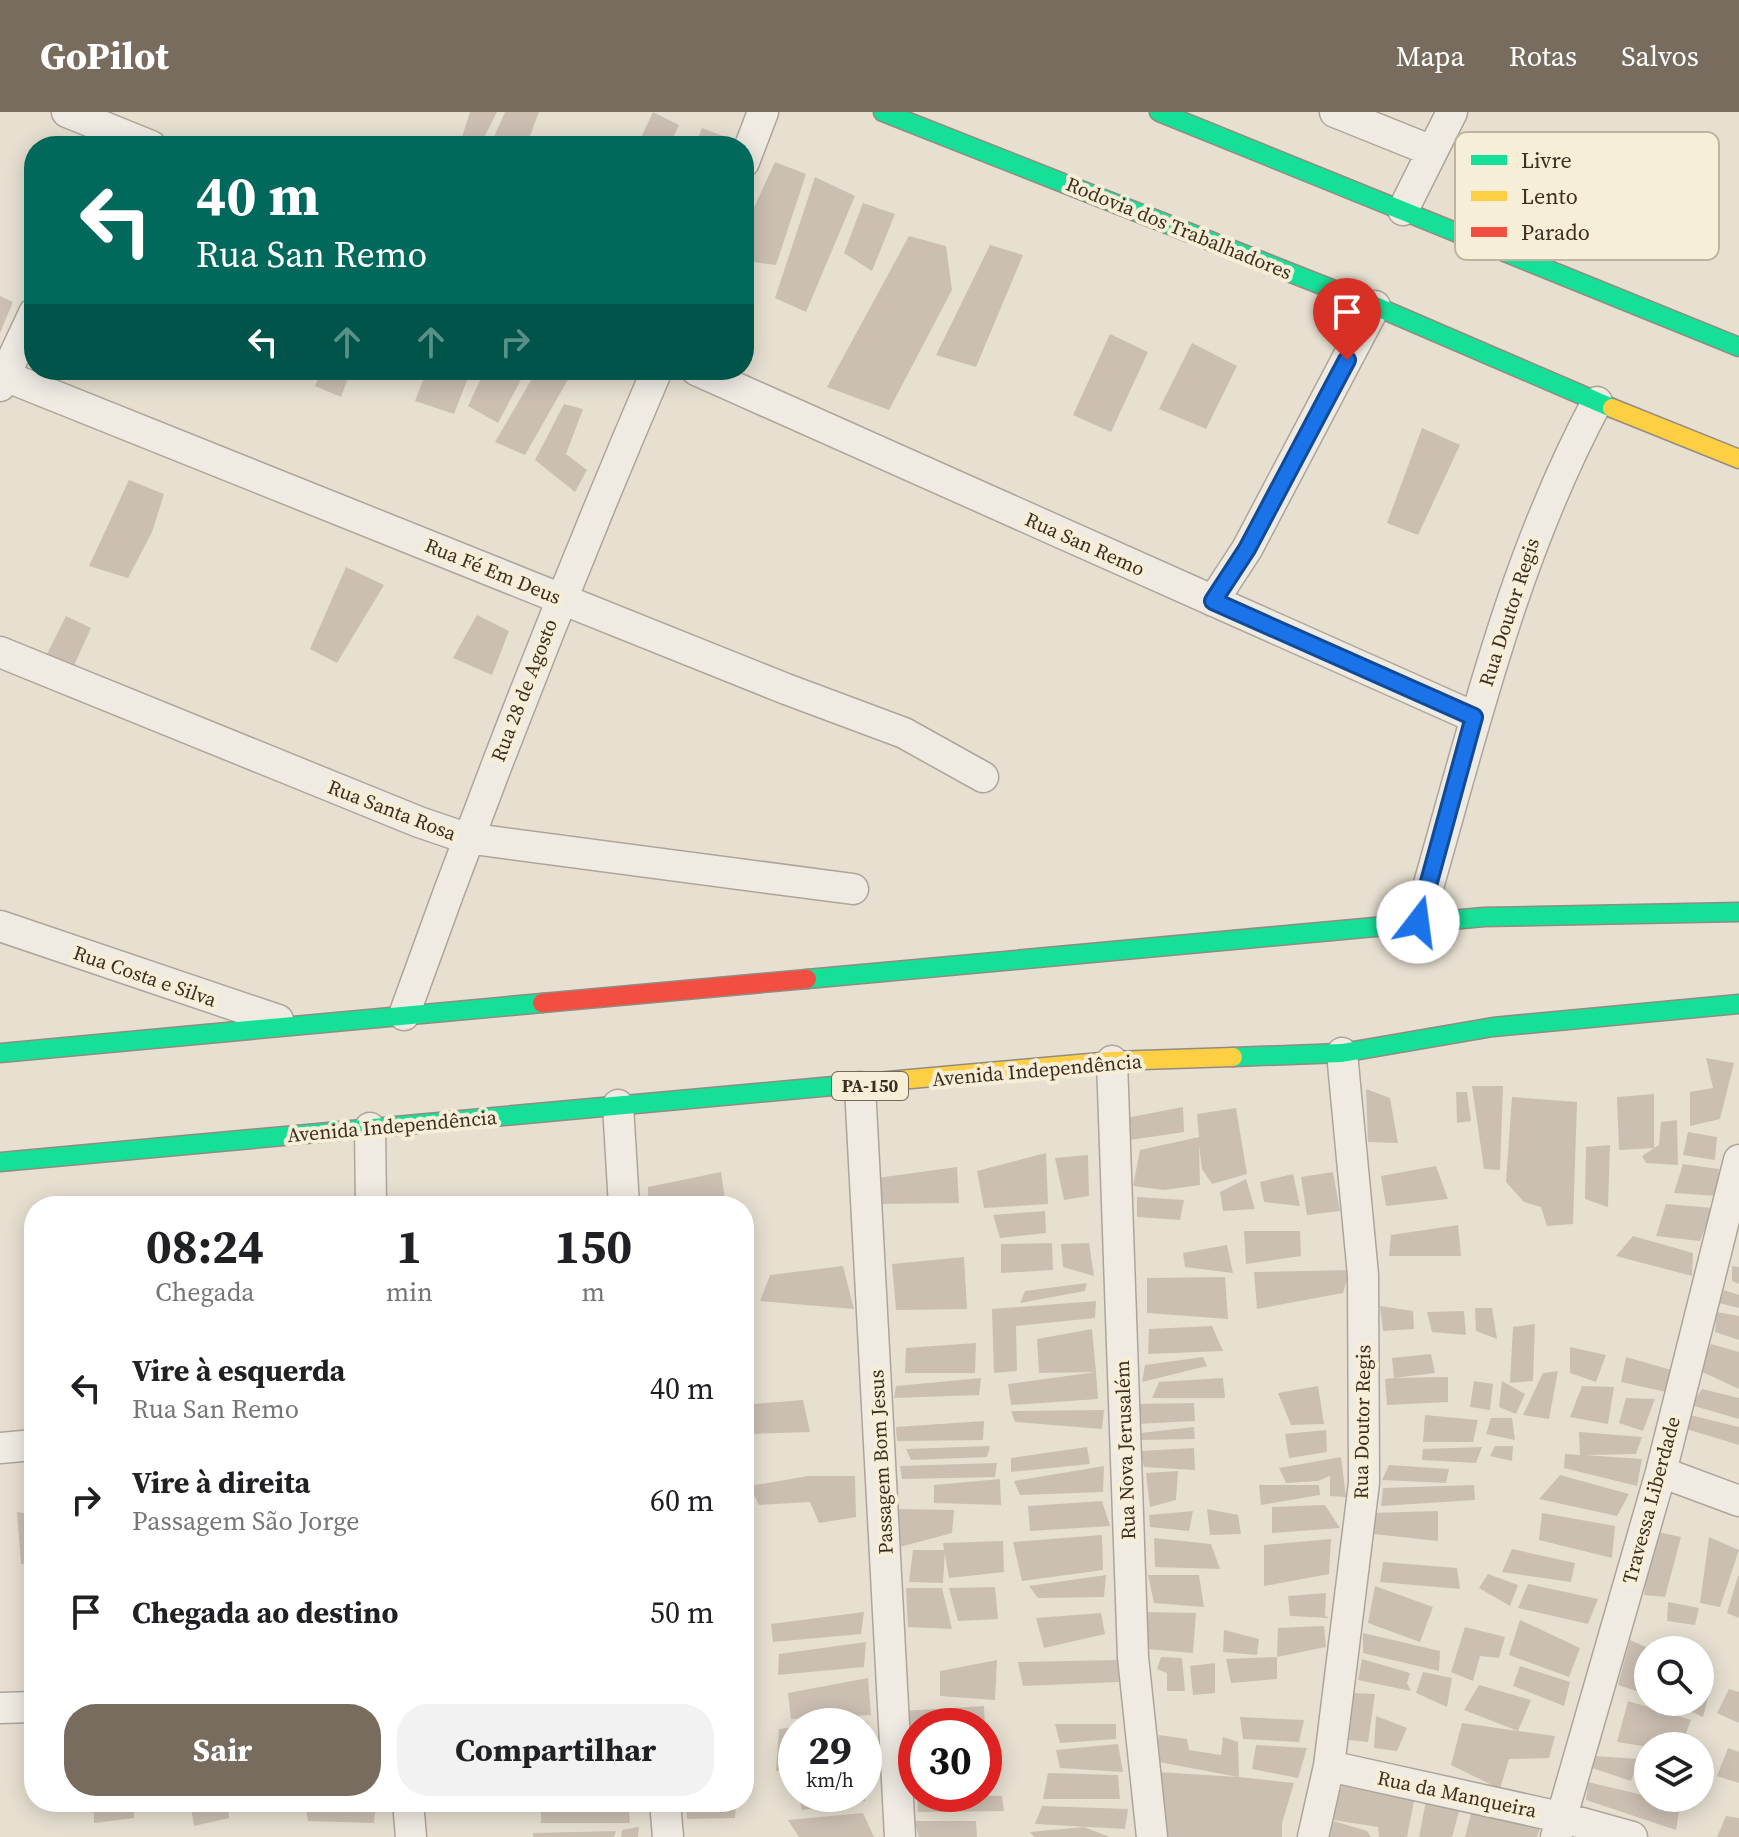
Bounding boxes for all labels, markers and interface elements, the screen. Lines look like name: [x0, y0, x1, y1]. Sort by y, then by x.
text: GoPilot: [40, 30, 169, 82]
text: Mapa: [1396, 37, 1465, 75]
text: Rotas: [1509, 37, 1577, 75]
text: Salvos: [1621, 37, 1699, 75]
legend: [1455, 132, 1719, 260]
text: Livre: [1521, 145, 1572, 175]
text: 40 m: [196, 157, 319, 234]
icon: left: [64, 168, 168, 272]
street label: Rodovia dos Trabalhadores: [1062, 170, 1296, 286]
text: Lento: [1521, 181, 1578, 211]
text: Parado: [1521, 217, 1590, 247]
text: Rua San Remo: [196, 230, 427, 279]
pin: [1313, 278, 1381, 360]
icon: arrive: [1325, 290, 1369, 334]
icon: left: [241, 320, 285, 364]
icon: ahead: [325, 320, 369, 364]
icon: ahead: [409, 320, 453, 364]
icon: right: [493, 320, 537, 364]
street label: Rua San Remo: [1021, 505, 1149, 583]
street label: Rua Fé Em Deus: [421, 531, 565, 611]
street label: Rua Doutor Regis: [1472, 534, 1546, 690]
street label: Rua 28 de Agosto: [484, 615, 564, 765]
street label: Rua Santa Rosa: [324, 773, 461, 848]
position arrow: [1376, 880, 1460, 964]
street label: Rua Costa e Silva: [70, 938, 221, 1014]
street label: Avenida Independência: [931, 1047, 1144, 1093]
road number: PA-150: [832, 1072, 908, 1100]
street label: Avenida Independência: [286, 1103, 499, 1149]
text: 08:24: [146, 1213, 264, 1279]
text: 1: [396, 1213, 422, 1279]
text: 150: [554, 1213, 632, 1279]
text: Chegada: [155, 1274, 254, 1310]
text: min: [386, 1274, 433, 1310]
text: m: [582, 1274, 605, 1310]
street label: Rua Doutor Regis: [1347, 1344, 1377, 1500]
text: Vire à esquerda: [132, 1350, 345, 1391]
street label: Rua Nova Jerusalém: [1108, 1360, 1142, 1540]
icon: left: [64, 1366, 108, 1410]
text: 40 m: [650, 1368, 714, 1409]
street label: Passagem Bom Jesus: [862, 1369, 900, 1555]
text: Rua San Remo: [132, 1391, 299, 1427]
street label: Travessa Liberdade: [1615, 1413, 1687, 1587]
text: Vire à direita: [132, 1462, 311, 1503]
icon: right: [64, 1478, 108, 1522]
text: 60 m: [650, 1480, 714, 1521]
text: Passagem São Jorge: [132, 1503, 360, 1539]
icon: arrive: [64, 1590, 108, 1634]
text: Chegada ao destino: [132, 1592, 398, 1633]
text: 50 m: [650, 1592, 714, 1633]
map controls: [1634, 1636, 1714, 1812]
button: search: [1634, 1636, 1714, 1716]
button: Sair: [64, 1704, 381, 1796]
button: Compartilhar: [397, 1704, 714, 1796]
speed limit sign: 30: [898, 1708, 1002, 1812]
text: 29: [808, 1723, 852, 1777]
button: layers: [1634, 1732, 1714, 1812]
street label: Rua da Manqueira: [1375, 1763, 1540, 1825]
text: km/h: [806, 1766, 854, 1794]

